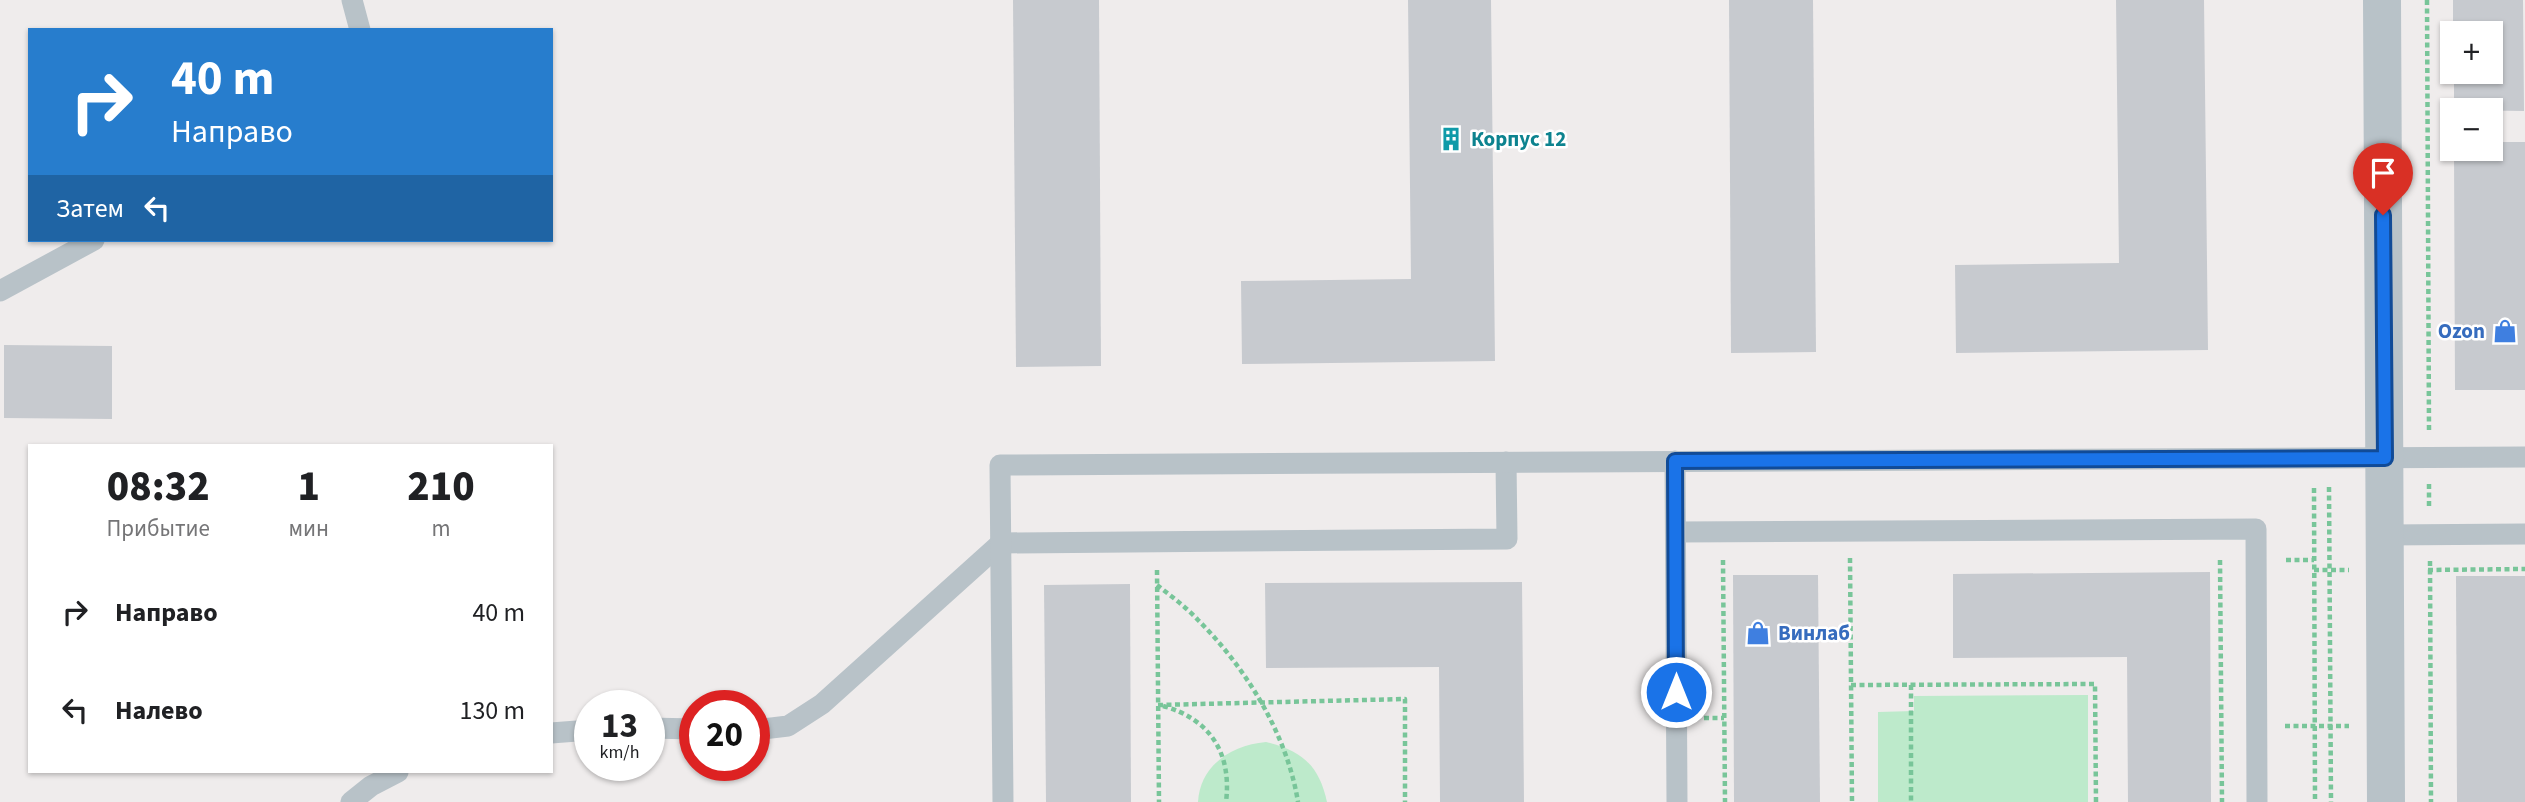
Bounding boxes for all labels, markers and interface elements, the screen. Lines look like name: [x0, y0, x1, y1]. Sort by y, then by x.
map controls: [2440, 21, 2503, 161]
button: +: [2440, 21, 2503, 84]
text: 40 m: [171, 44, 275, 114]
icon: right: [56, 56, 147, 147]
button: −: [2440, 98, 2503, 161]
text: Направо: [171, 109, 293, 155]
place label: Корпус 12: [1471, 124, 1566, 154]
building icon: Корпус 12: [1437, 125, 1465, 153]
pin: [2353, 143, 2413, 215]
icon: arrive: [2364, 154, 2402, 192]
icon: left: [138, 189, 176, 227]
text: Затем: [56, 190, 124, 227]
place label: Ozon: [2438, 316, 2485, 346]
shop icon: Ozon: [2491, 317, 2519, 345]
text: 08:32: [107, 457, 210, 517]
text: 1: [297, 457, 320, 517]
text: 210: [407, 457, 475, 517]
text: Прибытие: [106, 512, 210, 545]
text: мин: [288, 512, 329, 545]
text: m: [431, 512, 450, 545]
icon: right: [56, 593, 94, 631]
text: Направо: [115, 594, 218, 631]
text: 40 m: [472, 594, 525, 631]
place label: Винлаб: [1778, 618, 1850, 648]
shop icon: Винлаб: [1744, 619, 1772, 647]
position arrow: [1639, 655, 1713, 729]
speed limit sign: 20: [679, 690, 770, 781]
icon: left: [56, 691, 94, 729]
text: Налево: [115, 692, 203, 729]
text: 130 m: [459, 692, 525, 729]
text: 13: [601, 701, 638, 751]
text: km/h: [600, 740, 639, 765]

